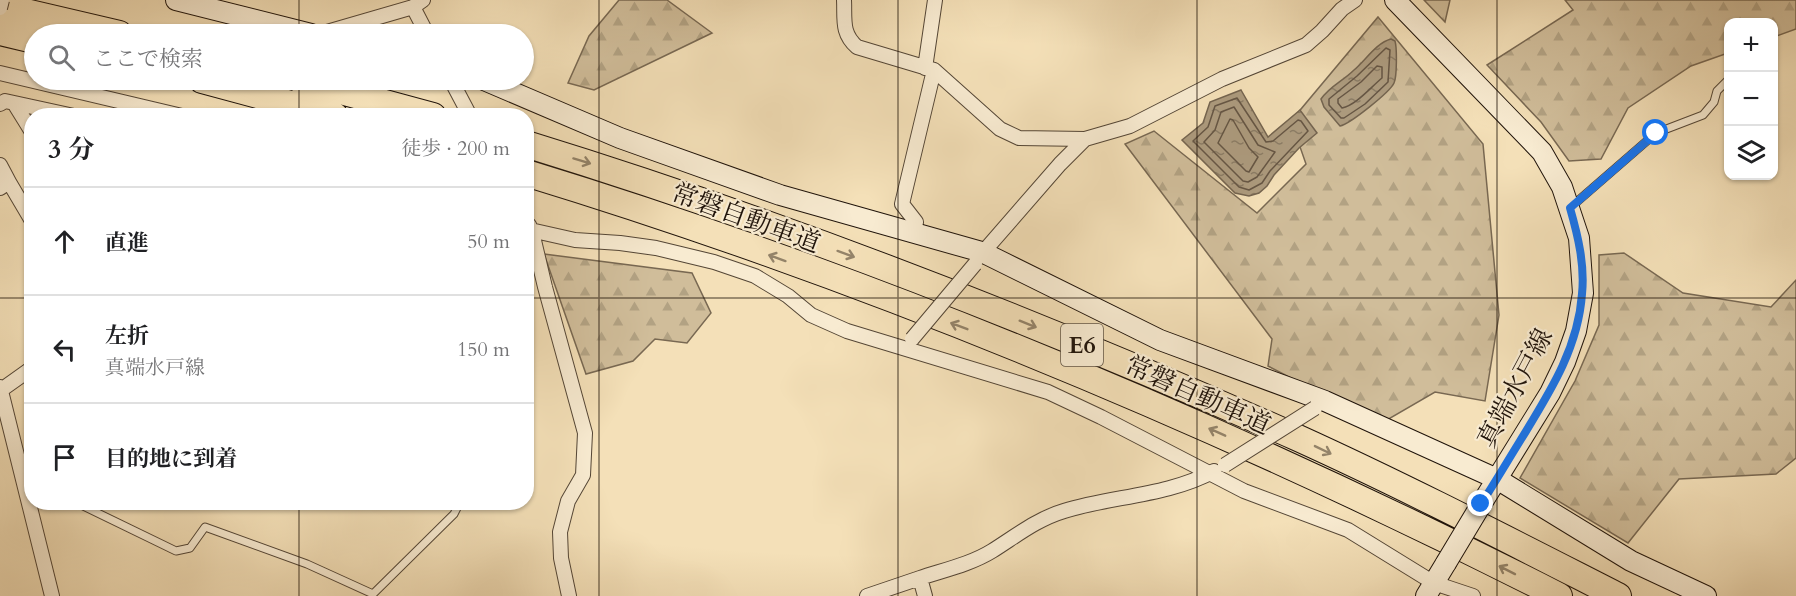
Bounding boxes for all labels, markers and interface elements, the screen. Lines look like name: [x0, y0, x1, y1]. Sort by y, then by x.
map controls: [1724, 18, 1778, 180]
button: +: [1724, 18, 1778, 72]
search box: [24, 24, 534, 90]
icon: search: [45, 41, 78, 74]
text: ここで検索: [93, 44, 203, 74]
button: −: [1724, 72, 1778, 126]
route start: [1642, 119, 1668, 145]
button: layers: [1724, 126, 1778, 180]
text: 3 分: [48, 132, 94, 167]
text: 徒歩 · 200 m: [401, 135, 510, 162]
one-way arrow: [572, 157, 591, 168]
street label: 常磐自動車道: [667, 175, 825, 261]
icon: ahead: [48, 225, 81, 258]
text: 直進: [105, 228, 149, 258]
text: 50 m: [467, 228, 510, 255]
one-way arrow: [836, 249, 855, 260]
one-way arrow: [768, 251, 787, 262]
one-way arrow: [1018, 319, 1037, 330]
one-way arrow: [950, 320, 969, 331]
text: 左折: [105, 321, 149, 351]
street label: 真端水戸線: [1469, 322, 1561, 454]
road number: E6: [1061, 324, 1103, 366]
icon: left: [48, 333, 81, 366]
text: 150 m: [457, 336, 510, 363]
street label: 常磐自動車道: [1120, 347, 1276, 443]
text: 真端水戸線: [105, 354, 205, 381]
one-way arrow: [1209, 426, 1227, 437]
icon: arrive: [48, 441, 81, 474]
text: 目的地に到着: [105, 444, 237, 474]
one-way arrow: [1313, 445, 1331, 457]
route end: [1467, 490, 1493, 516]
one-way arrow: [1499, 563, 1517, 575]

